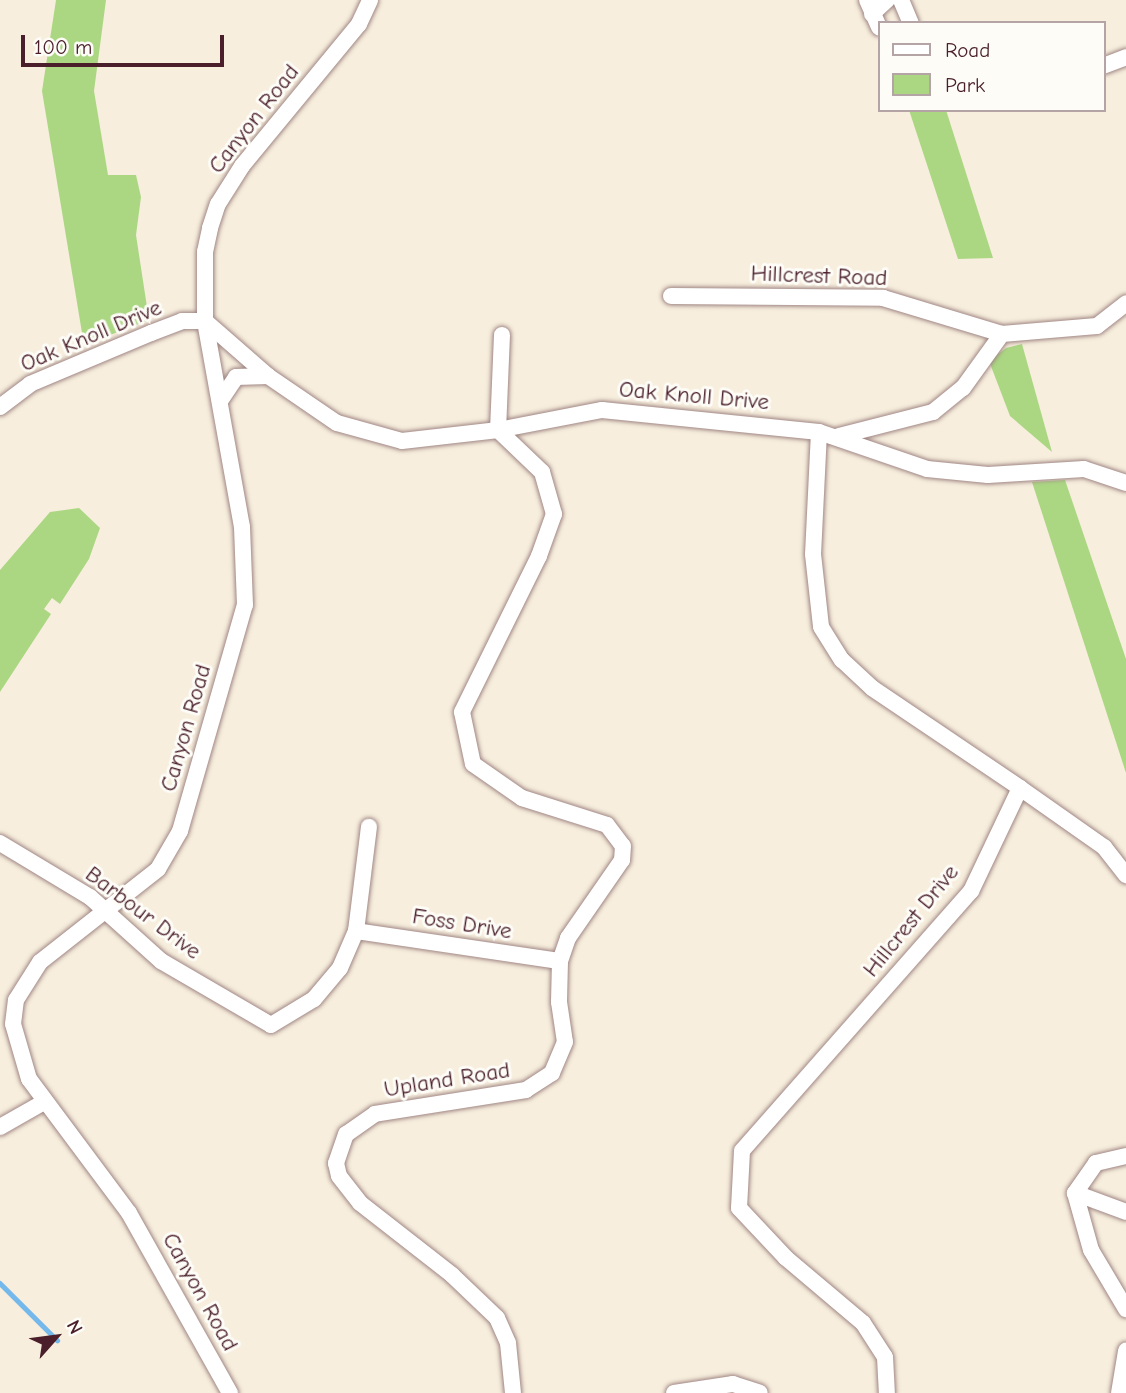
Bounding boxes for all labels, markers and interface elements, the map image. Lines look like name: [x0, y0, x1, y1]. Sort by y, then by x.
scale bar: [24, 21, 228, 65]
legend: [878, 21, 1105, 112]
text: 100 m: [34, 35, 92, 59]
text: Road: [945, 38, 990, 62]
street label: Canyon Road: [203, 59, 305, 179]
text: Park: [945, 73, 985, 97]
street label: Hillcrest Road: [750, 260, 888, 292]
street label: Oak Knoll Drive: [16, 294, 166, 378]
street label: Oak Knoll Drive: [618, 376, 770, 416]
street label: Canyon Road: [155, 661, 217, 795]
street label: Hillcrest Drive: [857, 859, 965, 983]
street label: Barbour Drive: [80, 861, 206, 965]
street label: Foss Drive: [410, 903, 514, 945]
street label: Upland Road: [382, 1056, 512, 1104]
street label: Canyon Road: [156, 1228, 244, 1356]
north arrow: [21, 1302, 91, 1372]
text: N: [62, 1316, 87, 1338]

